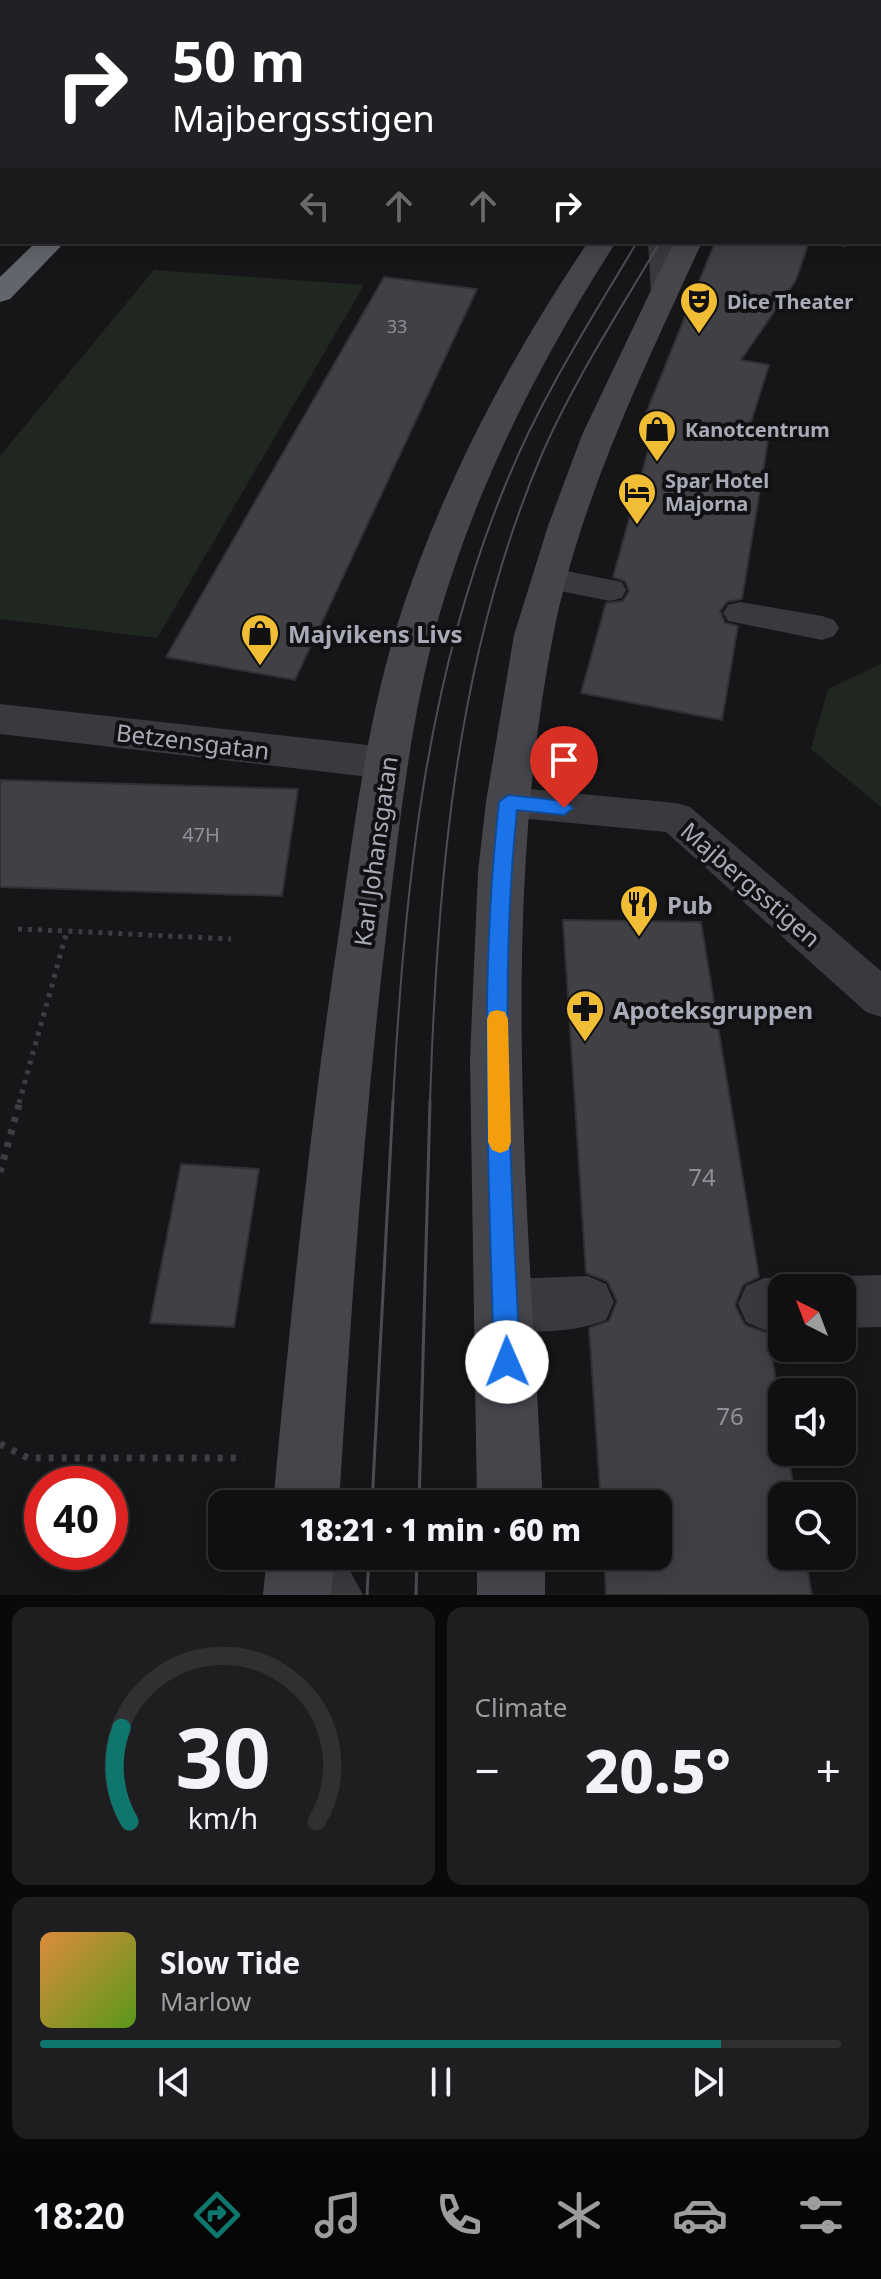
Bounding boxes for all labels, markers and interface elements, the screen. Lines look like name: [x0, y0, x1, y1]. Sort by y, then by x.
text: 50 m: [172, 22, 305, 98]
icon: right: [40, 32, 144, 136]
text: Majbergsstigen: [172, 94, 435, 143]
icon: left: [293, 184, 337, 228]
icon: ahead: [377, 184, 421, 228]
icon: ahead: [461, 184, 505, 228]
icon: right: [545, 184, 589, 228]
theatre icon: Dice Theater: [678, 280, 720, 335]
place label: Dice Theater: [727, 288, 853, 315]
house number: 33: [387, 314, 407, 338]
shop icon: Kanotcentrum: [636, 408, 678, 463]
place label: Kanotcentrum: [685, 416, 830, 443]
place label: Spar Hotel Majorna: [665, 467, 769, 517]
hotel icon: Spar Hotel Majorna: [616, 471, 658, 526]
shop icon: Majvikens Livs: [239, 612, 281, 667]
place label: Majvikens Livs: [288, 617, 462, 650]
street label: Betzensgatan: [114, 715, 272, 767]
pin: [530, 726, 598, 808]
icon: arrive: [542, 738, 586, 782]
street label: Karl Johansgatan: [345, 754, 405, 948]
street label: Majbergsstigen: [674, 814, 828, 954]
house number: 47H: [182, 821, 220, 848]
restaurant icon: Pub: [618, 883, 660, 938]
place label: Pub: [667, 888, 713, 921]
pharmacy icon: Apoteksgruppen: [564, 988, 606, 1043]
place label: Apoteksgruppen: [613, 993, 813, 1026]
house number: 74: [688, 1160, 716, 1193]
north arrow: [768, 1274, 856, 1362]
map controls: [768, 1274, 856, 1570]
position arrow: [465, 1320, 549, 1404]
button: sound: [768, 1378, 856, 1466]
house number: 76: [716, 1399, 744, 1432]
speed limit sign: 40: [24, 1466, 128, 1570]
button: search: [768, 1482, 856, 1570]
text: 18:21 · 1 min · 60 m: [299, 1509, 581, 1550]
text: Climate: [475, 1689, 567, 1725]
text: 30: [176, 1699, 271, 1812]
text: 20.5°: [584, 1729, 731, 1811]
text: −: [475, 1740, 500, 1800]
text: +: [816, 1740, 841, 1800]
text: km/h: [188, 1798, 258, 1837]
text: Slow Tide: [160, 1942, 300, 1983]
text: Marlow: [160, 1983, 251, 2019]
icon: previous: [152, 2060, 196, 2104]
icon: pause: [419, 2060, 463, 2104]
icon: next: [686, 2060, 730, 2104]
icon: directions: [189, 2187, 245, 2243]
icon: music: [310, 2187, 366, 2243]
icon: phone: [431, 2187, 487, 2243]
icon: climate: [551, 2187, 607, 2243]
icon: car: [672, 2187, 728, 2243]
icon: filters: [793, 2187, 849, 2243]
text: 18:20: [32, 2191, 125, 2240]

